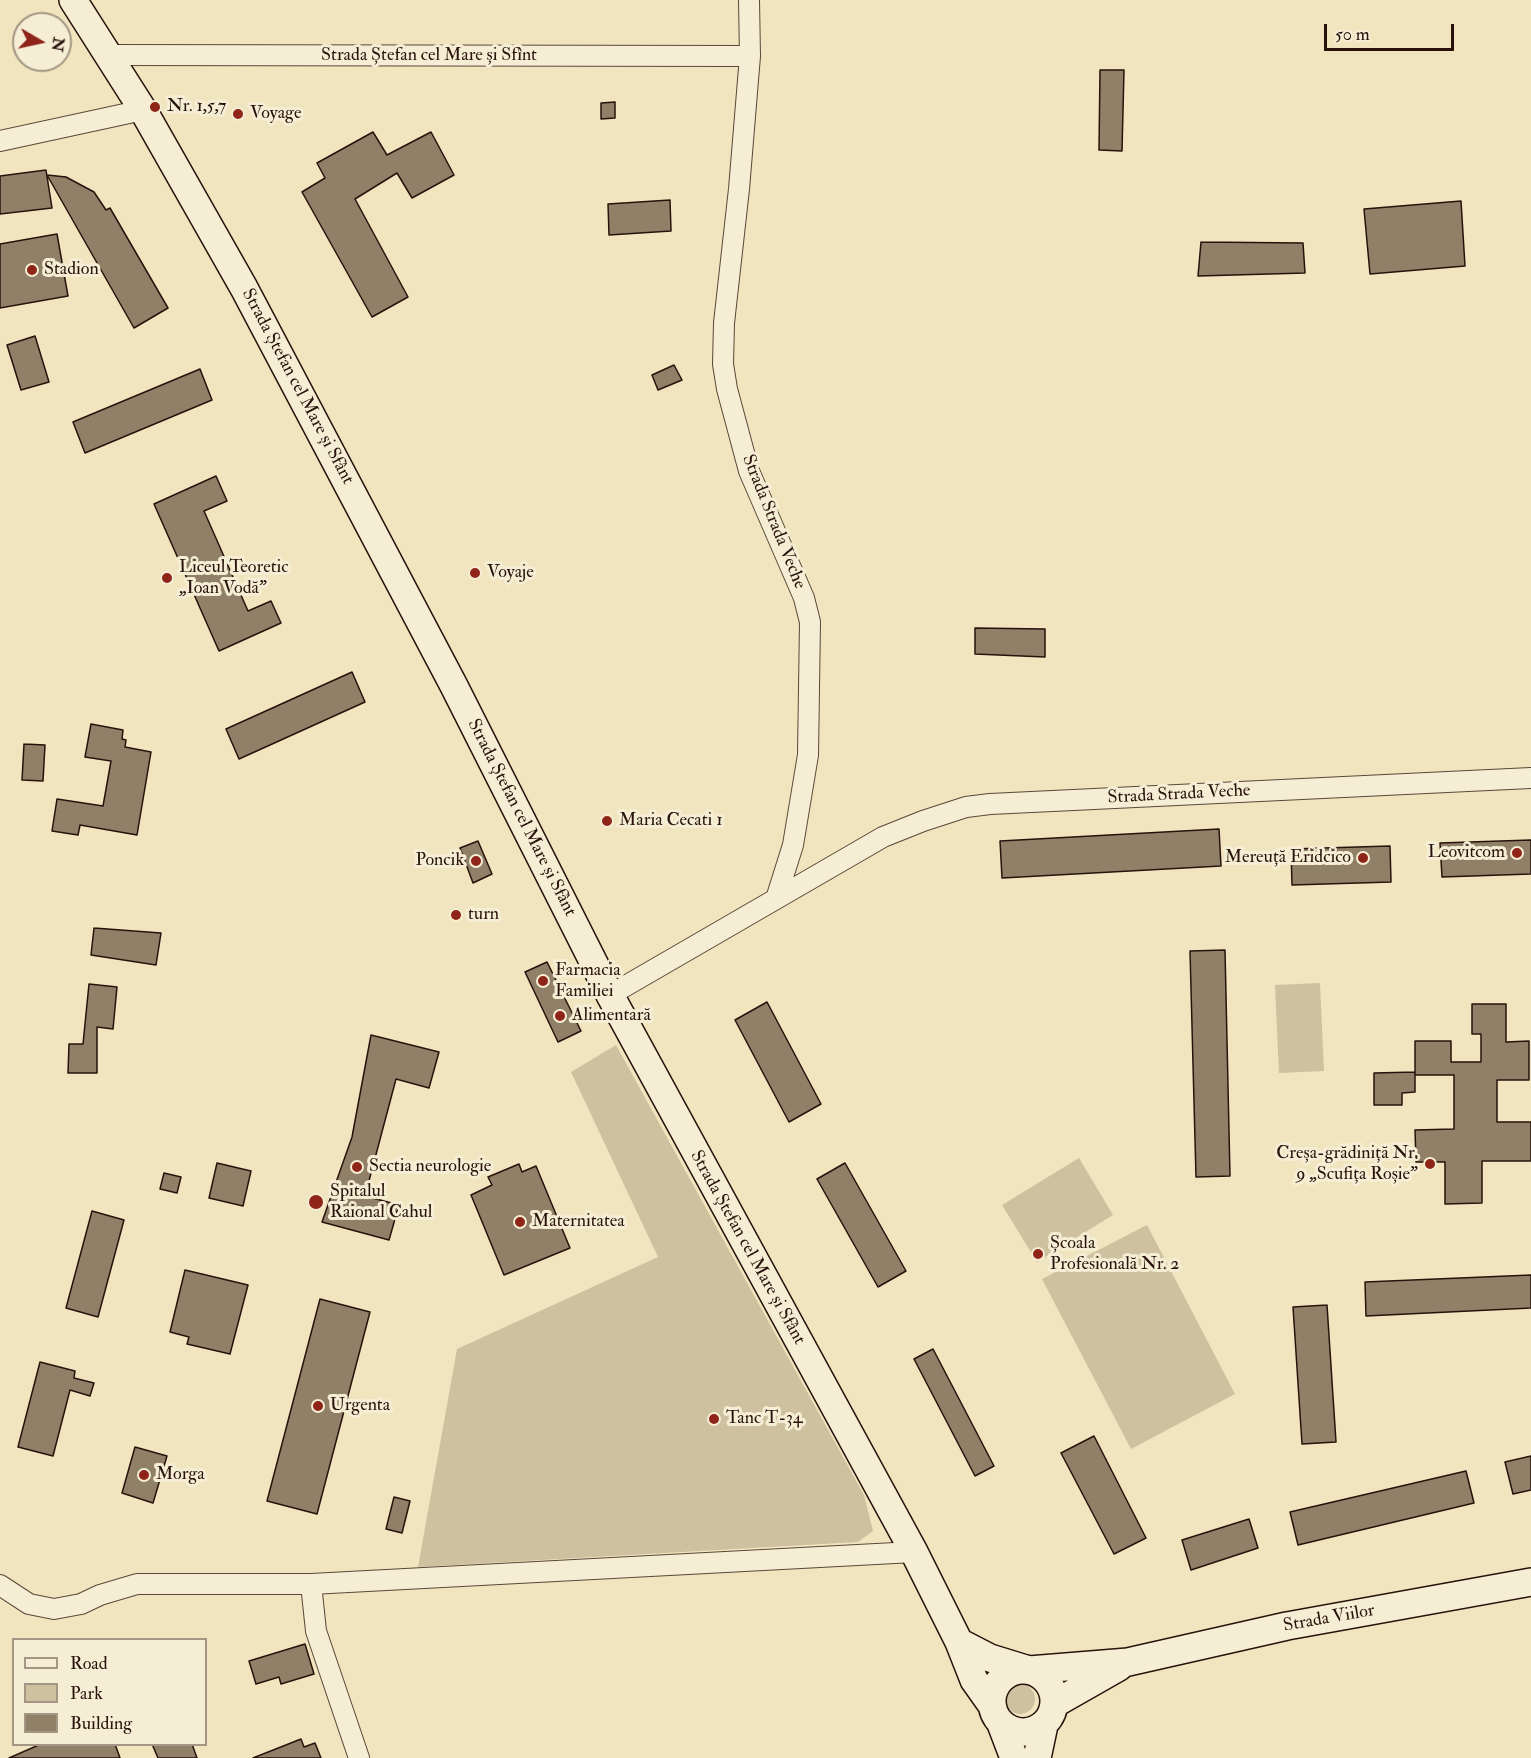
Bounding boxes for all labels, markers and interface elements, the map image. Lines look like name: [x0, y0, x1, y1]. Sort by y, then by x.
north arrow: [12, 12, 72, 72]
scale bar: [1327, 12, 1458, 50]
text: 50 m: [1335, 23, 1370, 46]
text: N: [47, 36, 69, 53]
street label: Strada Ștefan cel Mare și Sfînt: [321, 45, 537, 67]
place label: Nr. 1,5,7: [167, 96, 226, 118]
marker: Nr. 1,5,7: [148, 100, 162, 114]
place label: Voyage: [250, 103, 301, 125]
marker: Voyage: [231, 107, 245, 121]
place label: Stadion: [44, 259, 99, 281]
marker: Stadion: [25, 263, 39, 277]
street label: Strada Ștefan cel Mare și Sfânt: [236, 285, 358, 489]
street label: Strada Strada Veche: [736, 452, 810, 592]
place label: Liceul Teoretic „Ioan Vodă”: [179, 557, 288, 600]
place label: Voyaje: [487, 562, 534, 584]
marker: Voyaje: [468, 566, 482, 580]
marker: Liceul Teoretic „Ioan Vodă”: [160, 571, 174, 585]
street label: Strada Ștefan cel Mare și Sfânt: [462, 716, 580, 920]
street label: Strada Strada Veche: [1107, 780, 1251, 810]
place label: Maria Cecati 1: [619, 810, 723, 832]
marker: Maria Cecati 1: [600, 814, 614, 828]
place label: Leovitcom: [1428, 842, 1505, 864]
marker: Leovitcom: [1510, 846, 1524, 860]
place label: Mereuță Eridcico: [1225, 847, 1351, 869]
place label: Poncik: [415, 850, 464, 872]
marker: Mereuță Eridcico: [1356, 851, 1370, 865]
marker: Poncik: [469, 854, 483, 868]
place label: turn: [468, 904, 499, 926]
marker: turn: [449, 908, 463, 922]
place label: Farmacia Familiei: [555, 960, 621, 1002]
marker: Farmacia Familiei: [536, 974, 550, 988]
place label: Alimentară: [572, 1005, 651, 1027]
marker: Alimentară: [553, 1009, 567, 1023]
place label: Creșa-grădiniță Nr. 9 „Scufița Roșie”: [1276, 1143, 1418, 1186]
street label: Strada Ștefan cel Mare și Sfânt: [685, 1147, 809, 1349]
place label: Sectia neurologie: [369, 1156, 491, 1178]
marker: Creșa-grădiniță Nr. 9 „Scufița Roșie”: [1423, 1157, 1437, 1171]
marker: Sectia neurologie: [350, 1160, 364, 1174]
place label: Spitalul Raional Cahul: [330, 1181, 432, 1224]
marker: Spitalul Raional Cahul: [307, 1193, 325, 1211]
place label: Maternitatea: [532, 1211, 625, 1233]
marker: Maternitatea: [513, 1215, 527, 1229]
place label: Școala Profesională Nr. 2: [1050, 1233, 1179, 1276]
marker: Școala Profesională Nr. 2: [1031, 1247, 1045, 1261]
place label: Urgenta: [330, 1395, 390, 1417]
marker: Urgenta: [311, 1399, 325, 1413]
place label: Tanc T-34: [726, 1408, 803, 1430]
marker: Tanc T-34: [707, 1412, 721, 1426]
place label: Morga: [156, 1464, 205, 1486]
marker: Morga: [137, 1468, 151, 1482]
street label: Strada Viilor: [1282, 1600, 1376, 1638]
legend: [12, 1638, 207, 1746]
text: Road: [70, 1652, 108, 1675]
text: Park: [70, 1682, 103, 1705]
text: Building: [70, 1712, 132, 1735]

